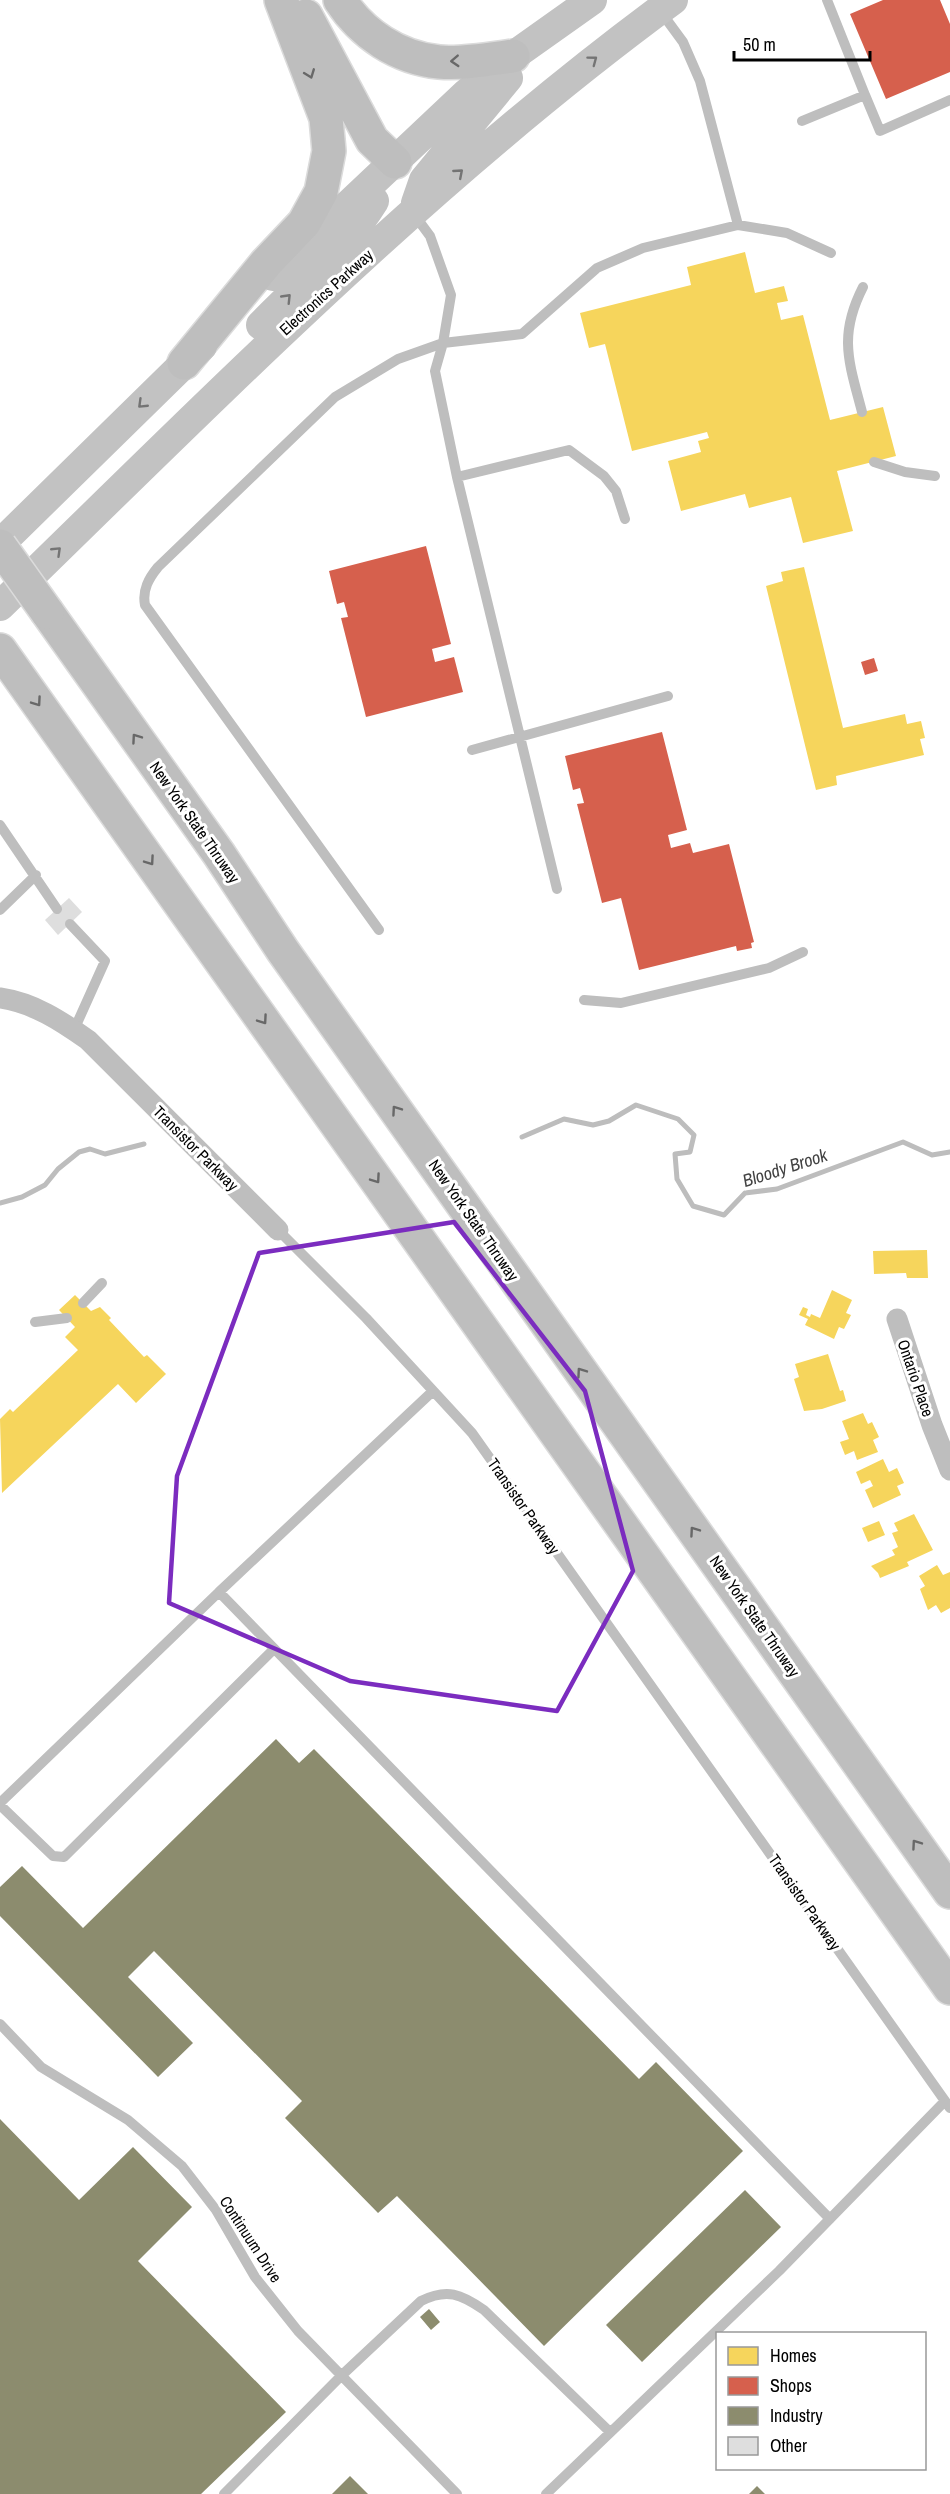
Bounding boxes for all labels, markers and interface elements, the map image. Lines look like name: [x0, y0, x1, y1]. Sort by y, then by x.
scale bar: [734, 24, 870, 62]
text: 50 m: [743, 32, 776, 57]
one-way arrow: [451, 55, 460, 68]
one-way arrow: [586, 56, 597, 67]
one-way arrow: [303, 68, 315, 79]
one-way arrow: [452, 169, 463, 180]
street label: Electronics Parkway: [274, 244, 378, 340]
one-way arrow: [280, 295, 291, 306]
one-way arrow: [139, 397, 150, 408]
one-way arrow: [50, 547, 60, 558]
one-way arrow: [30, 695, 41, 706]
one-way arrow: [132, 734, 143, 745]
street label: New York State Thruway: [145, 757, 245, 887]
one-way arrow: [143, 854, 154, 865]
one-way arrow: [256, 1013, 267, 1024]
street label: Transistor Parkway: [148, 1100, 244, 1196]
one-way arrow: [392, 1105, 403, 1116]
water label: Bloody Brook: [739, 1142, 831, 1193]
street label: New York State Thruway: [424, 1155, 524, 1285]
one-way arrow: [369, 1172, 380, 1183]
street label: Ontario Place: [893, 1336, 939, 1420]
one-way arrow: [577, 1367, 588, 1378]
street label: Transistor Parkway: [483, 1454, 566, 1559]
one-way arrow: [690, 1526, 701, 1537]
street label: New York State Thruway: [705, 1551, 805, 1681]
one-way arrow: [912, 1839, 923, 1850]
street label: Transistor Parkway: [764, 1850, 847, 1955]
street label: Continuum Drive: [215, 2191, 287, 2287]
legend: [716, 2332, 926, 2470]
text: Homes: [770, 2343, 817, 2368]
text: Shops: [770, 2373, 812, 2398]
text: Industry: [770, 2403, 823, 2428]
text: Other: [770, 2433, 807, 2458]

